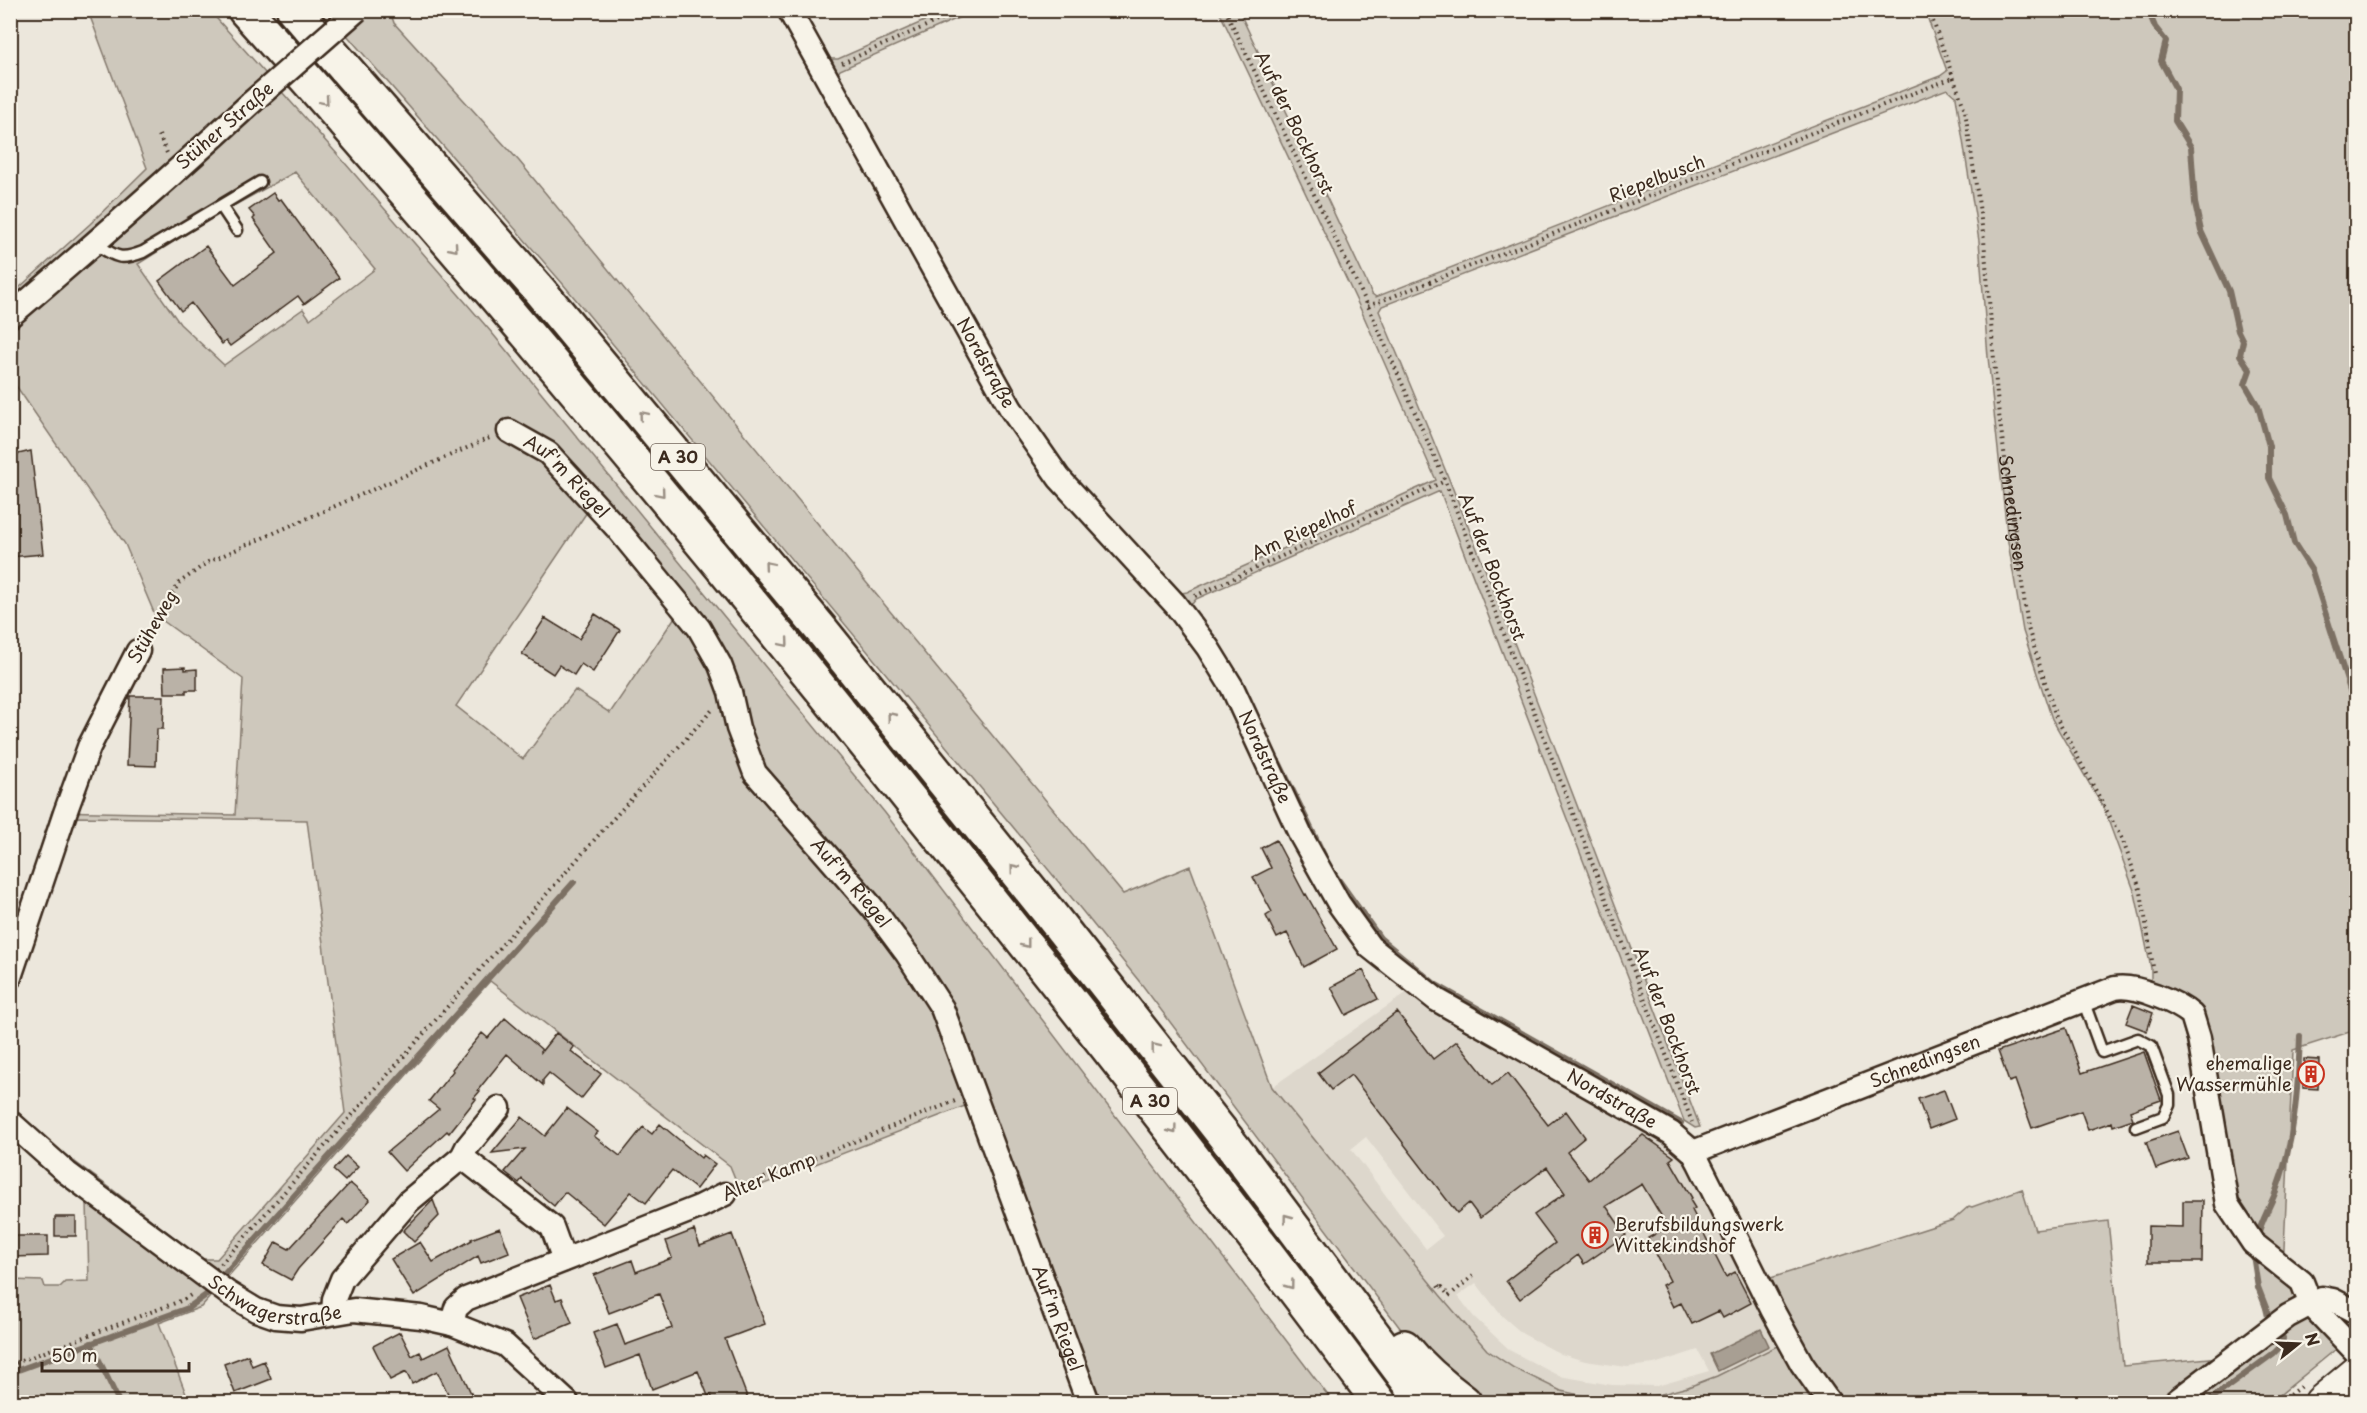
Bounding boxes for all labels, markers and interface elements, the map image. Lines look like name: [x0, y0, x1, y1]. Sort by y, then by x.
street label: Auf der Bockhorst: [1249, 46, 1342, 199]
street label: Stüher Straße: [169, 75, 279, 175]
one-way arrow: [318, 94, 329, 105]
street label: Riepelbusch: [1605, 147, 1708, 208]
one-way arrow: [447, 241, 458, 252]
street label: Nordstraße: [951, 312, 1023, 413]
one-way arrow: [640, 411, 651, 422]
street label: Auf'm Riegel: [519, 427, 616, 523]
road number: A 30: [651, 444, 705, 470]
street label: Schnedingsen: [1993, 453, 2035, 572]
one-way arrow: [653, 487, 664, 498]
street label: Auf der Bockhorst: [1453, 489, 1534, 644]
street label: Am Riepelhof: [1246, 493, 1362, 566]
one-way arrow: [764, 561, 775, 572]
street label: Stüheweg: [120, 585, 184, 668]
one-way arrow: [778, 637, 789, 648]
street label: Nordstraße: [1233, 705, 1299, 808]
one-way arrow: [888, 712, 899, 723]
street label: Auf'm Riegel: [805, 831, 898, 933]
one-way arrow: [1010, 864, 1021, 875]
one-way arrow: [1018, 937, 1029, 948]
street label: Auf der Bockhorst: [1628, 943, 1709, 1098]
street label: Schnedingsen: [1865, 1027, 1984, 1094]
one-way arrow: [1151, 1042, 1162, 1053]
place label: ehemalige Wassermühle: [2176, 1049, 2292, 1097]
building icon: ehemalige Wassermühle: [2296, 1059, 2326, 1089]
street label: Nordstraße: [1562, 1061, 1662, 1134]
road number: A 30: [1123, 1088, 1177, 1114]
one-way arrow: [1165, 1123, 1176, 1134]
street label: Alter Kamp: [718, 1145, 819, 1207]
place label: Berufsbildungswerk Wittekindshof: [1614, 1210, 1784, 1258]
one-way arrow: [1283, 1213, 1294, 1224]
building icon: Berufsbildungswerk Wittekindshof: [1580, 1220, 1610, 1250]
street label: Auf'm Riegel: [1026, 1261, 1090, 1374]
street label: Schwagerstraße: [203, 1267, 343, 1331]
one-way arrow: [1283, 1278, 1294, 1289]
north arrow: [2268, 1314, 2328, 1374]
text: N: [2300, 1329, 2327, 1349]
scale bar: [42, 1335, 189, 1373]
text: 50 m: [51, 1341, 98, 1368]

